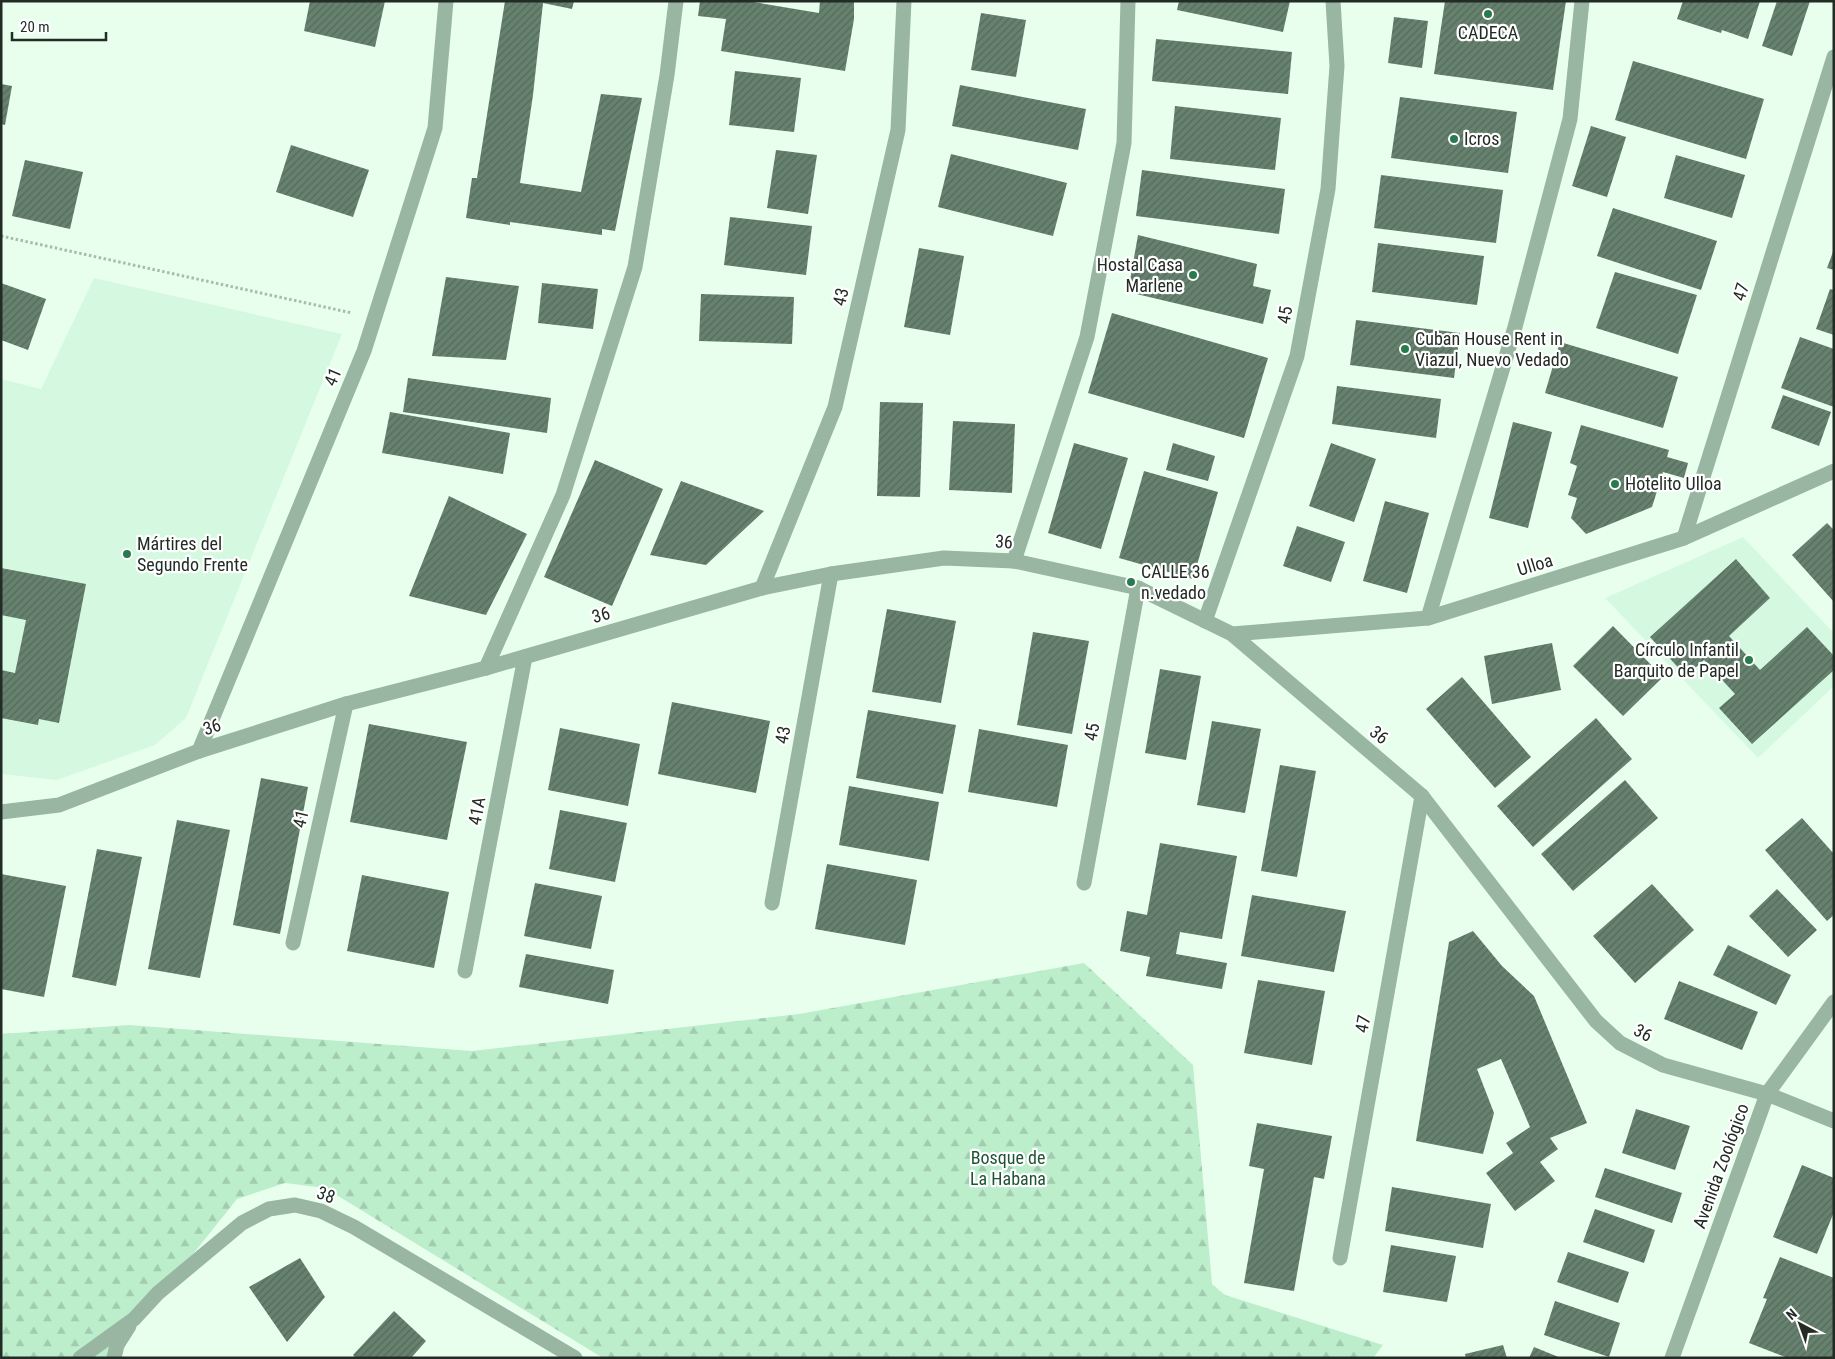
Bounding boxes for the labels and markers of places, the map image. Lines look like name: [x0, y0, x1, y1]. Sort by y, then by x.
marker: CADECA: [1482, 8, 1494, 20]
place label: CADECA: [1458, 22, 1519, 43]
place label: Icros: [1464, 128, 1499, 149]
marker: Icros: [1448, 133, 1460, 145]
place label: Hostal Casa Marlene: [1097, 254, 1183, 296]
marker: Hostal Casa Marlene: [1187, 269, 1199, 281]
place label: Cuban House Rent in Viazul, Nuevo Vedado: [1415, 328, 1569, 370]
marker: Cuban House Rent in Viazul, Nuevo Vedado: [1399, 343, 1411, 355]
place label: Hotelito Ulloa: [1625, 473, 1722, 494]
marker: Hotelito Ulloa: [1609, 478, 1621, 490]
place label: Mártires del Segundo Frente: [137, 533, 248, 575]
marker: Mártires del Segundo Frente: [121, 548, 133, 560]
place label: CALLE 36 n.vedado: [1141, 561, 1210, 603]
marker: CALLE 36 n.vedado: [1125, 576, 1137, 588]
place label: Círculo Infantil Barquito de Papel: [1614, 639, 1739, 681]
marker: Círculo Infantil Barquito de Papel: [1743, 654, 1755, 666]

